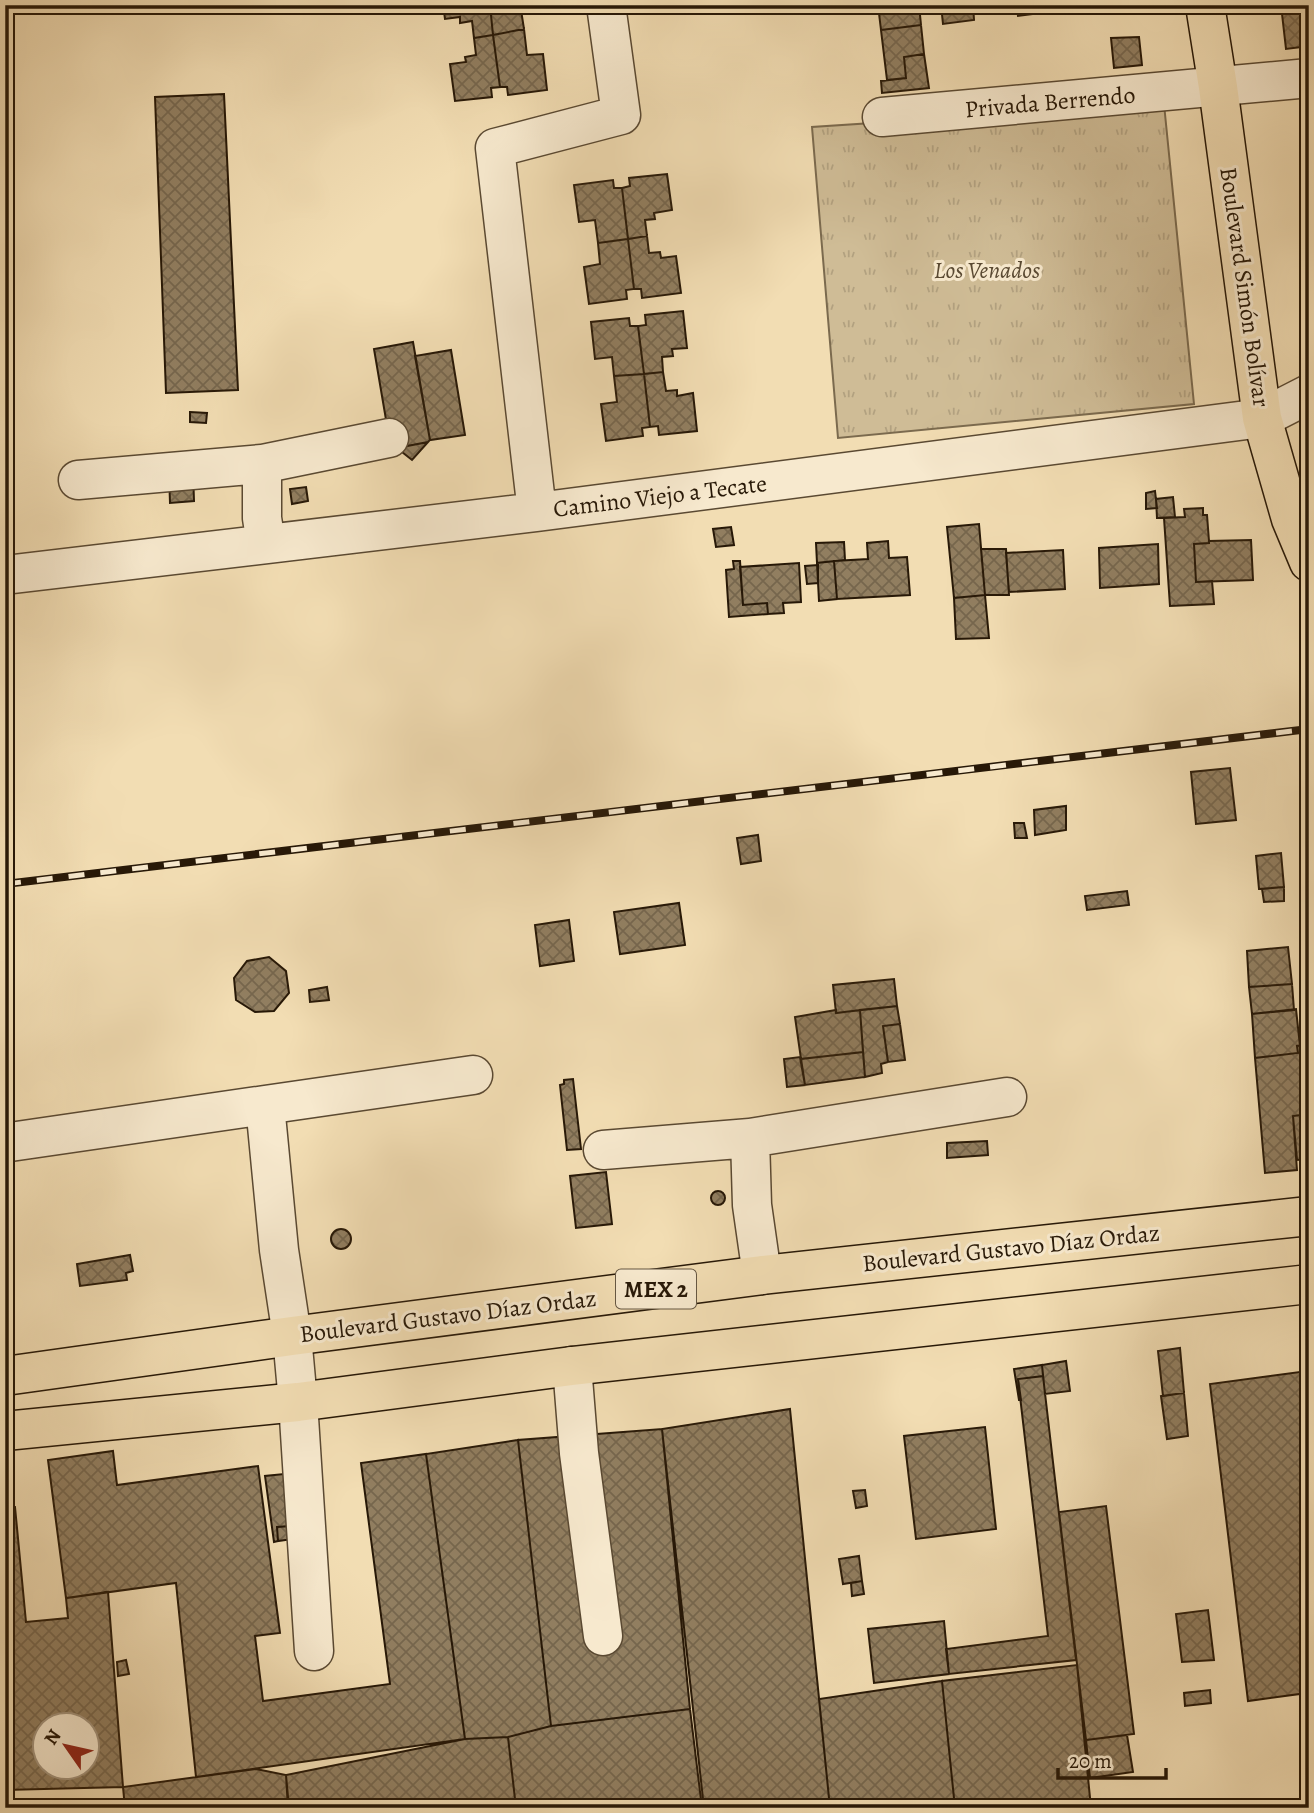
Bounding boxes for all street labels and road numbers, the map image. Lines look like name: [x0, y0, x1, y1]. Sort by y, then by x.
street label: Privada Berrendo: [963, 79, 1137, 125]
street label: Boulevard Simón Bolívar: [1212, 165, 1278, 409]
street label: Camino Viejo a Tecate: [551, 467, 769, 525]
street label: Boulevard Gustavo Díaz Ordaz: [861, 1216, 1161, 1280]
road number: MEX 2: [616, 1270, 696, 1308]
street label: Boulevard Gustavo Díaz Ordaz: [298, 1282, 598, 1350]

